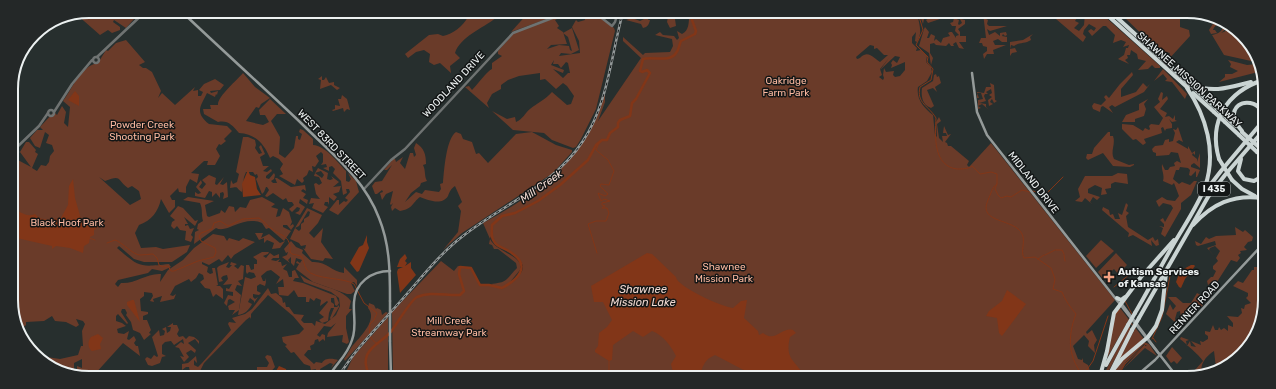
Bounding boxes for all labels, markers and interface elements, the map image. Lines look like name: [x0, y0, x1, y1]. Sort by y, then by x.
street label: SHAWNEE MISSION PARKWAY: [1134, 30, 1245, 130]
street label: WOODLAND DRIVE: [420, 49, 487, 120]
park label: Oakridge Farm Park: [762, 75, 810, 99]
street label: WEST 83RD STREET: [295, 107, 368, 182]
park label: Powder Creek Shooting Park: [109, 119, 176, 143]
street label: MIDLAND DRIVE: [1005, 149, 1061, 216]
water label: Mill Creek: [518, 167, 565, 206]
road number: I 435: [1198, 182, 1230, 196]
park label: Black Hoof Park: [30, 217, 104, 229]
park label: Shawnee Mission Park: [695, 261, 754, 285]
place label: Autism Services of Kansas: [1118, 266, 1200, 290]
marker: Autism Services of Kansas: [1103, 271, 1115, 283]
street label: RENNER ROAD: [1167, 279, 1222, 337]
water label: Shawnee Mission Lake: [610, 283, 676, 309]
park label: Mill Creek Streamway Park: [411, 315, 488, 339]

